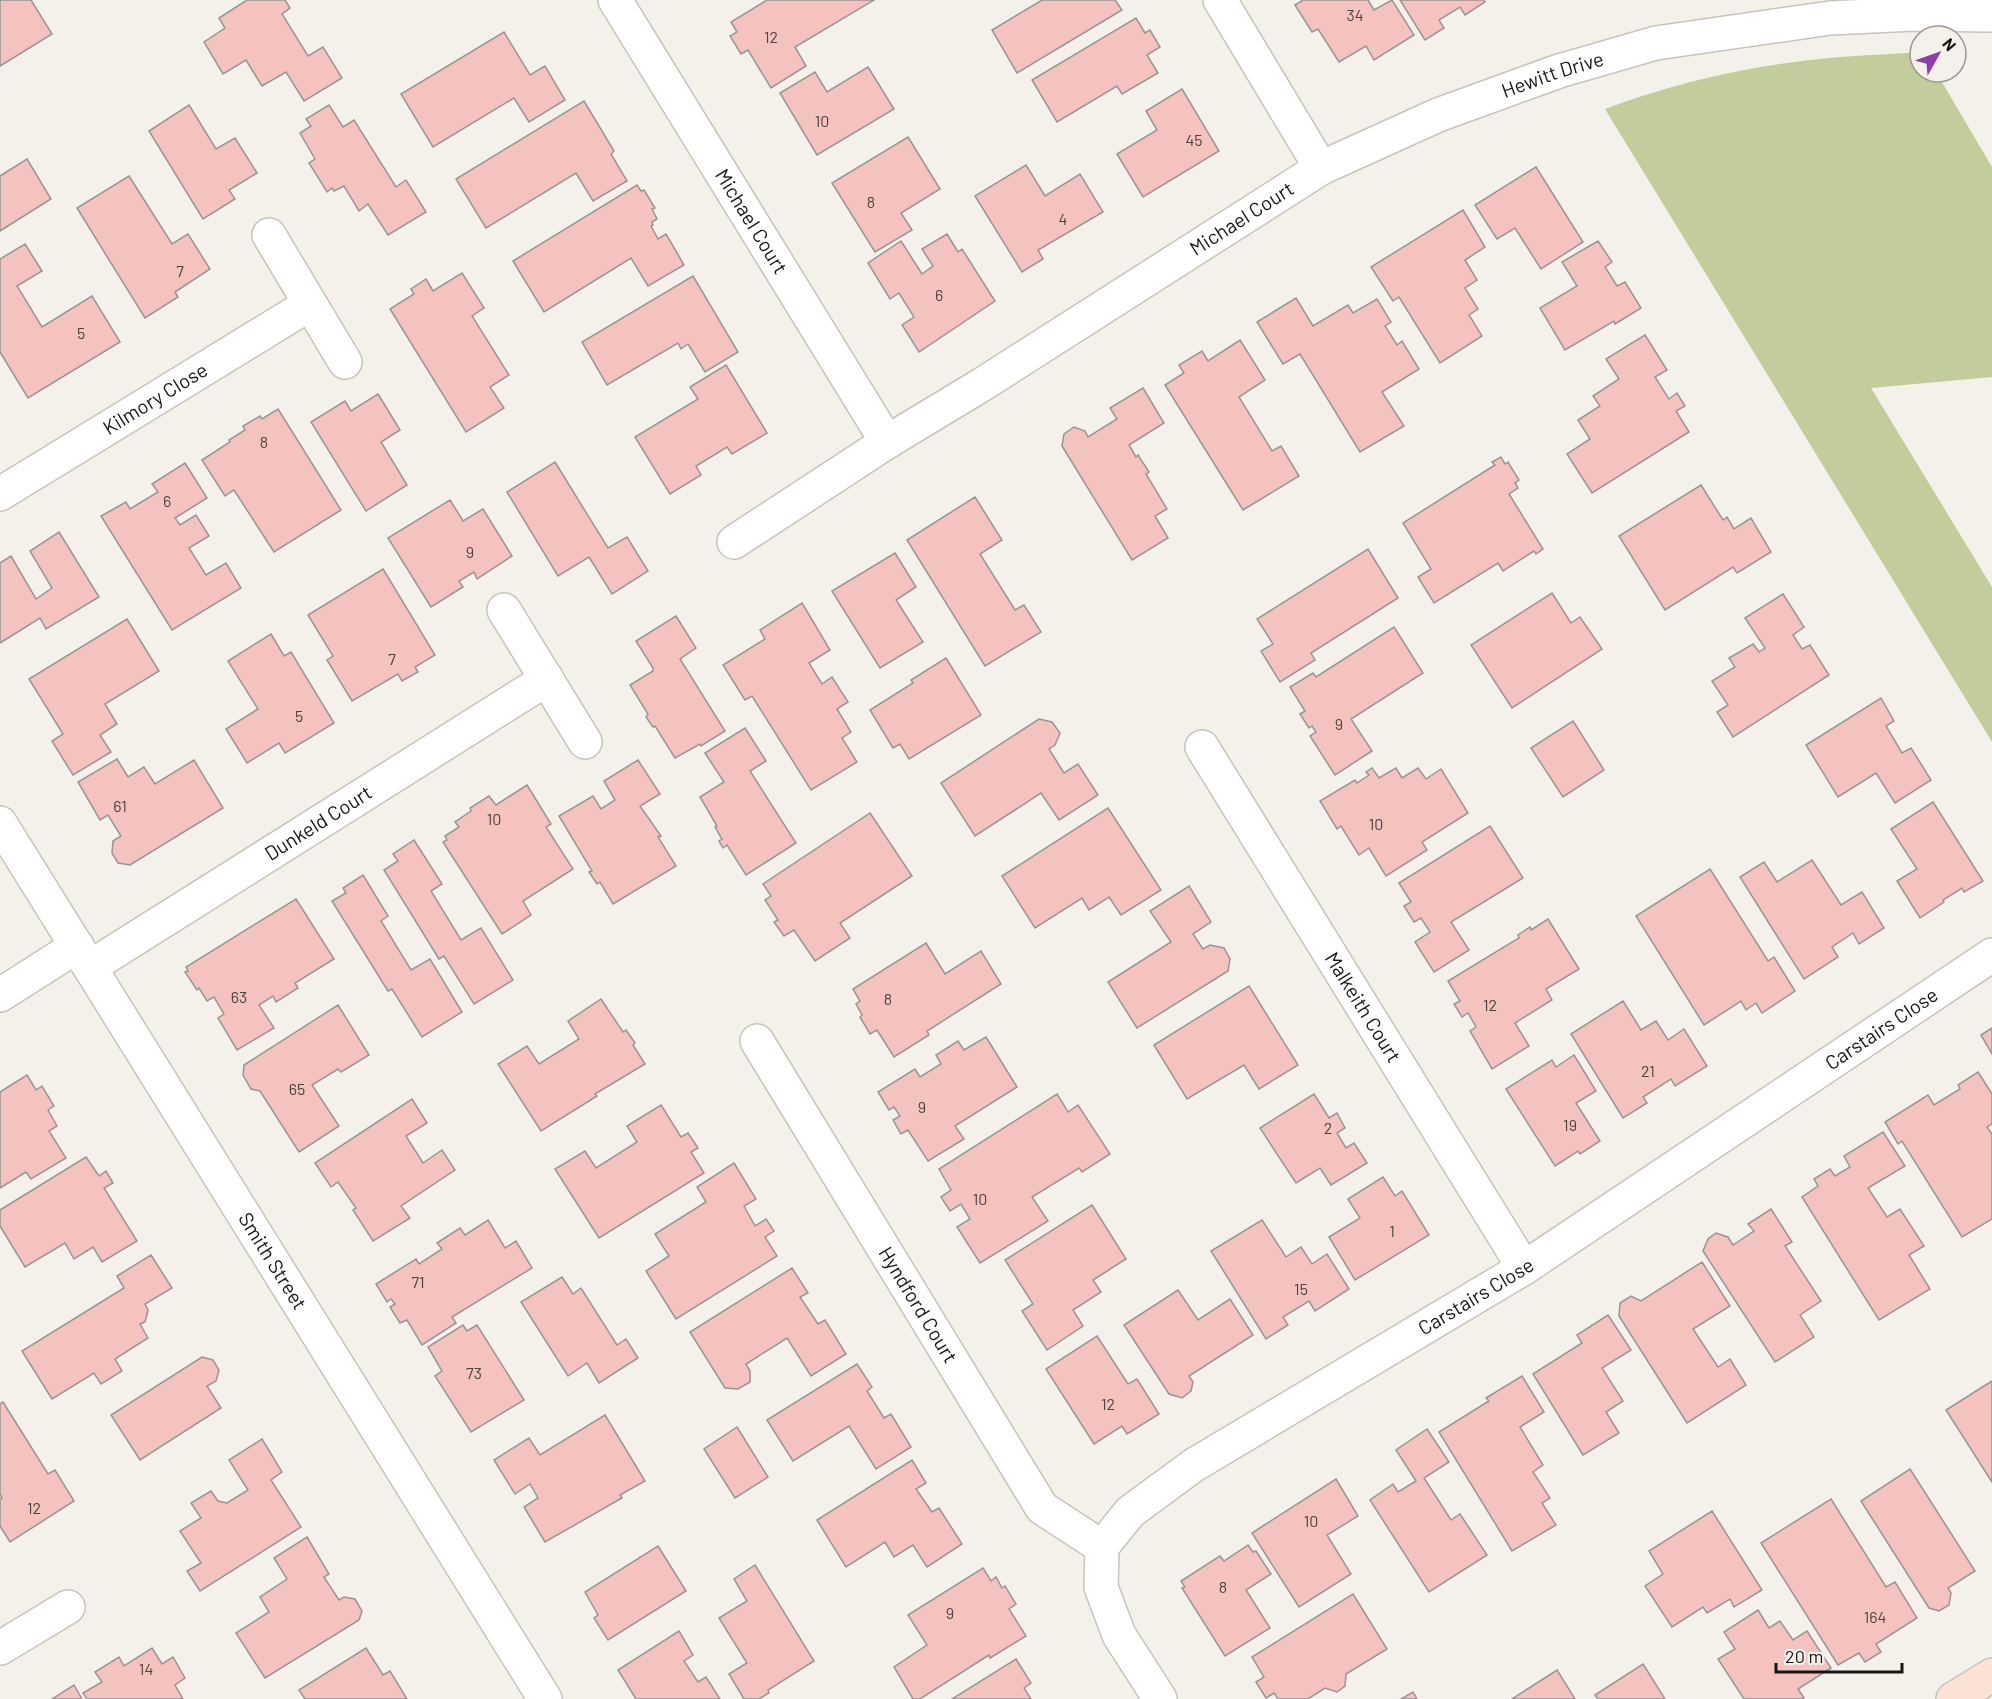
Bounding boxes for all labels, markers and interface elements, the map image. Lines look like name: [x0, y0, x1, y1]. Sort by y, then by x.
house number: 34: [1346, 5, 1364, 24]
north arrow: [1908, 24, 1968, 84]
house number: 12: [764, 27, 778, 46]
text: N: [1939, 34, 1961, 54]
street label: Hewitt Drive: [1498, 46, 1606, 102]
house number: 10: [815, 111, 829, 130]
house number: 45: [1185, 130, 1203, 149]
street label: Michael Court: [711, 164, 793, 278]
street label: Michael Court: [1185, 176, 1298, 260]
house number: 8: [867, 192, 875, 211]
house number: 4: [1059, 209, 1067, 228]
house number: 7: [176, 261, 184, 280]
house number: 6: [935, 285, 943, 304]
house number: 5: [77, 323, 85, 342]
street label: Kilmory Close: [98, 357, 211, 439]
house number: 8: [260, 432, 268, 451]
house number: 6: [163, 491, 171, 510]
house number: 9: [466, 542, 474, 561]
house number: 7: [388, 649, 396, 668]
house number: 5: [295, 706, 303, 725]
house number: 9: [1335, 714, 1343, 733]
street label: Dunkeld Court: [260, 780, 376, 865]
house number: 61: [113, 796, 127, 815]
house number: 10: [487, 809, 501, 828]
house number: 10: [1369, 814, 1383, 833]
street label: Malkeith Court: [1321, 947, 1407, 1066]
street label: Carstairs Close: [1820, 982, 1942, 1074]
house number: 63: [231, 987, 247, 1006]
house number: 8: [884, 989, 892, 1008]
house number: 12: [1483, 995, 1497, 1014]
house number: 21: [1641, 1061, 1655, 1080]
house number: 65: [289, 1079, 305, 1098]
house number: 9: [918, 1097, 926, 1116]
house number: 19: [1563, 1115, 1577, 1134]
house number: 2: [1324, 1118, 1332, 1137]
house number: 10: [973, 1189, 987, 1208]
street label: Smith Street: [234, 1208, 313, 1314]
house number: 1: [1389, 1221, 1395, 1240]
street label: Hyndford Court: [874, 1242, 963, 1367]
street label: Carstairs Close: [1413, 1252, 1538, 1340]
house number: 71: [411, 1272, 425, 1291]
house number: 15: [1294, 1279, 1308, 1298]
house number: 73: [466, 1363, 482, 1382]
house number: 12: [1101, 1394, 1115, 1413]
house number: 12: [27, 1498, 41, 1517]
house number: 10: [1304, 1511, 1318, 1530]
house number: 8: [1219, 1577, 1227, 1596]
house number: 9: [946, 1603, 954, 1622]
house number: 164: [1864, 1607, 1886, 1626]
scale bar: [1776, 1636, 1902, 1674]
text: 20 m: [1785, 1645, 1823, 1667]
house number: 14: [139, 1659, 153, 1678]

